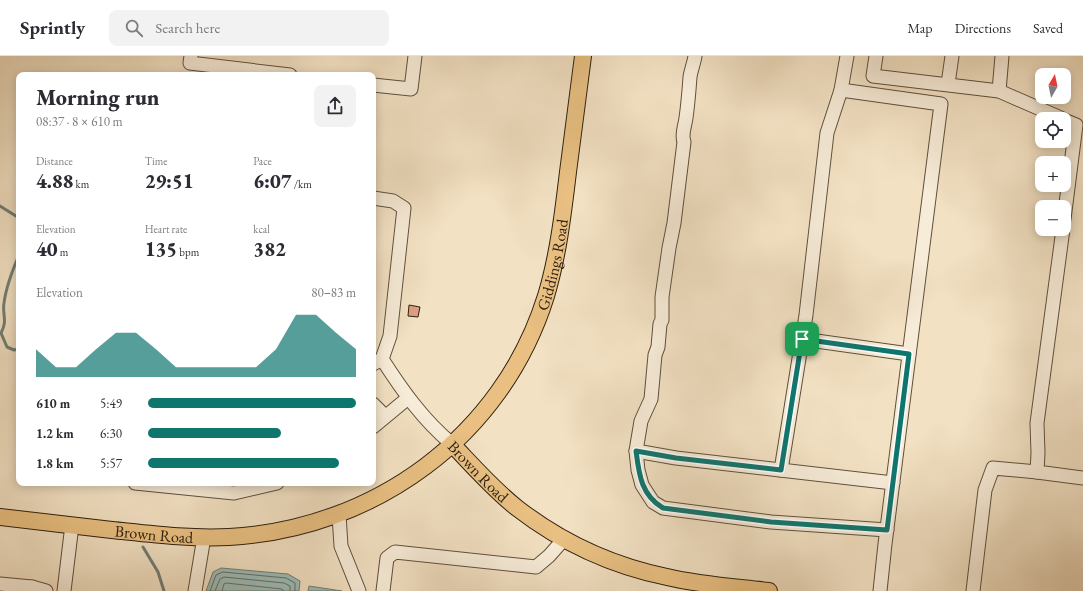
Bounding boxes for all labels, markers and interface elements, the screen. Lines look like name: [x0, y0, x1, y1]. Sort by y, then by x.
search box: [109, 10, 389, 46]
text: Sprintly: [20, 15, 85, 40]
icon: search: [123, 17, 145, 39]
text: Search here: [155, 18, 220, 37]
text: Map: [907, 19, 933, 37]
text: Directions: [955, 19, 1011, 37]
text: Saved: [1033, 19, 1063, 37]
north arrow: [1035, 68, 1071, 104]
map controls: [1035, 68, 1071, 236]
text: Morning run: [36, 83, 160, 112]
button: share: [314, 85, 356, 127]
button: locate: [1035, 112, 1071, 148]
text: 08:37 · 8 × 610 m: [36, 113, 123, 130]
text: Distance: [36, 154, 73, 168]
text: Time: [145, 154, 168, 168]
text: Pace: [253, 154, 272, 168]
button: +: [1035, 156, 1071, 192]
text: 4.88: [36, 168, 73, 194]
text: 29:51: [145, 168, 194, 194]
text: 6:07: [253, 168, 292, 194]
text: km: [73, 177, 89, 191]
text: /km: [292, 177, 312, 191]
button: −: [1035, 200, 1071, 236]
street label: Giddings Road: [531, 217, 573, 313]
text: Elevation: [36, 222, 76, 236]
text: Heart rate: [145, 222, 187, 236]
text: kcal: [253, 222, 270, 236]
text: 40: [36, 236, 58, 262]
text: 135: [145, 236, 177, 262]
text: 382: [253, 236, 286, 262]
text: m: [58, 245, 68, 259]
text: bpm: [177, 245, 199, 259]
text: Elevation: [36, 284, 83, 301]
text: 80–83 m: [311, 284, 356, 301]
pin: [785, 322, 819, 356]
icon: arrive: [791, 328, 813, 350]
text: 610 m: [36, 395, 70, 412]
text: 5:49: [100, 395, 122, 412]
text: 1.2 km: [36, 425, 74, 442]
text: 6:30: [100, 425, 122, 442]
street label: Brown Road: [443, 436, 514, 507]
text: 1.8 km: [36, 455, 74, 472]
text: 5:57: [100, 455, 122, 472]
street label: Brown Road: [114, 520, 195, 548]

